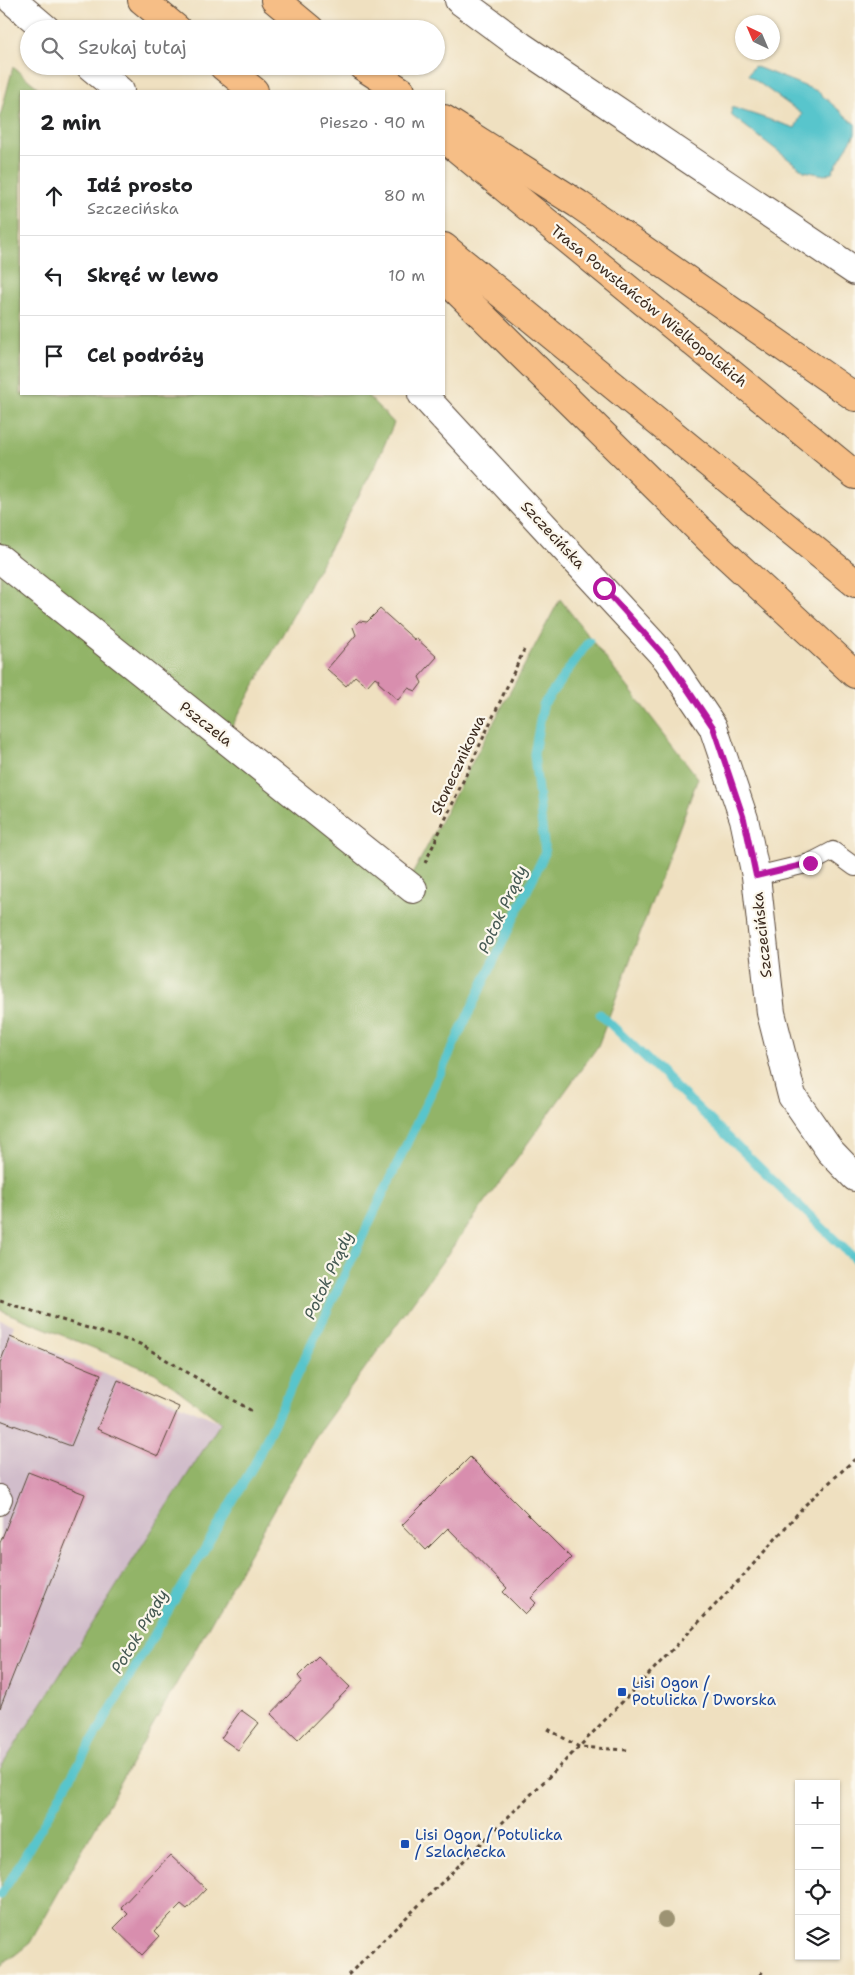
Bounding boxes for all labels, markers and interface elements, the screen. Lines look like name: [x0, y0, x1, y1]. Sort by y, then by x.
north arrow: [735, 15, 780, 60]
search box: [20, 20, 445, 75]
icon: search: [38, 34, 66, 62]
text: Szukaj tutaj: [78, 35, 187, 60]
text: 2 min: [40, 109, 101, 137]
text: Pieszo · 90 m: [320, 112, 425, 133]
text: Idź prosto: [87, 173, 193, 198]
icon: ahead: [40, 182, 68, 210]
text: 80 m: [384, 185, 425, 206]
text: Szczecińska: [87, 198, 179, 219]
street label: Trasa Powstańców Wielkopolskich: [547, 220, 751, 392]
icon: left: [40, 262, 68, 290]
text: Skręć w lewo: [87, 263, 219, 288]
text: 10 m: [388, 265, 425, 286]
icon: arrive: [40, 342, 68, 370]
text: Cel podróży: [87, 343, 204, 368]
street label: Szczecińska: [516, 497, 590, 574]
route start: [593, 577, 616, 600]
street label: Pszczela: [175, 697, 237, 751]
street label: Słonecznikowa: [426, 711, 490, 818]
route end: [799, 852, 822, 875]
water label: Potok Prądy: [473, 862, 532, 957]
street label: Szczecińska: [747, 891, 776, 979]
water label: Potok Prądy: [299, 1228, 358, 1323]
water label: Potok Prądy: [106, 1585, 173, 1677]
place label: Lisi Ogon / Potulicka / Dworska: [632, 1673, 777, 1710]
marker: Lisi Ogon / Potulicka / Dworska: [616, 1686, 628, 1698]
map controls: [795, 1780, 840, 1960]
button: +: [795, 1780, 840, 1825]
place label: Lisi Ogon / Potulicka / Szlachecka: [415, 1825, 563, 1862]
button: −: [795, 1825, 840, 1870]
marker: Lisi Ogon / Potulicka / Szlachecka: [399, 1838, 411, 1850]
button: locate: [795, 1870, 840, 1915]
button: layers: [795, 1915, 840, 1960]

